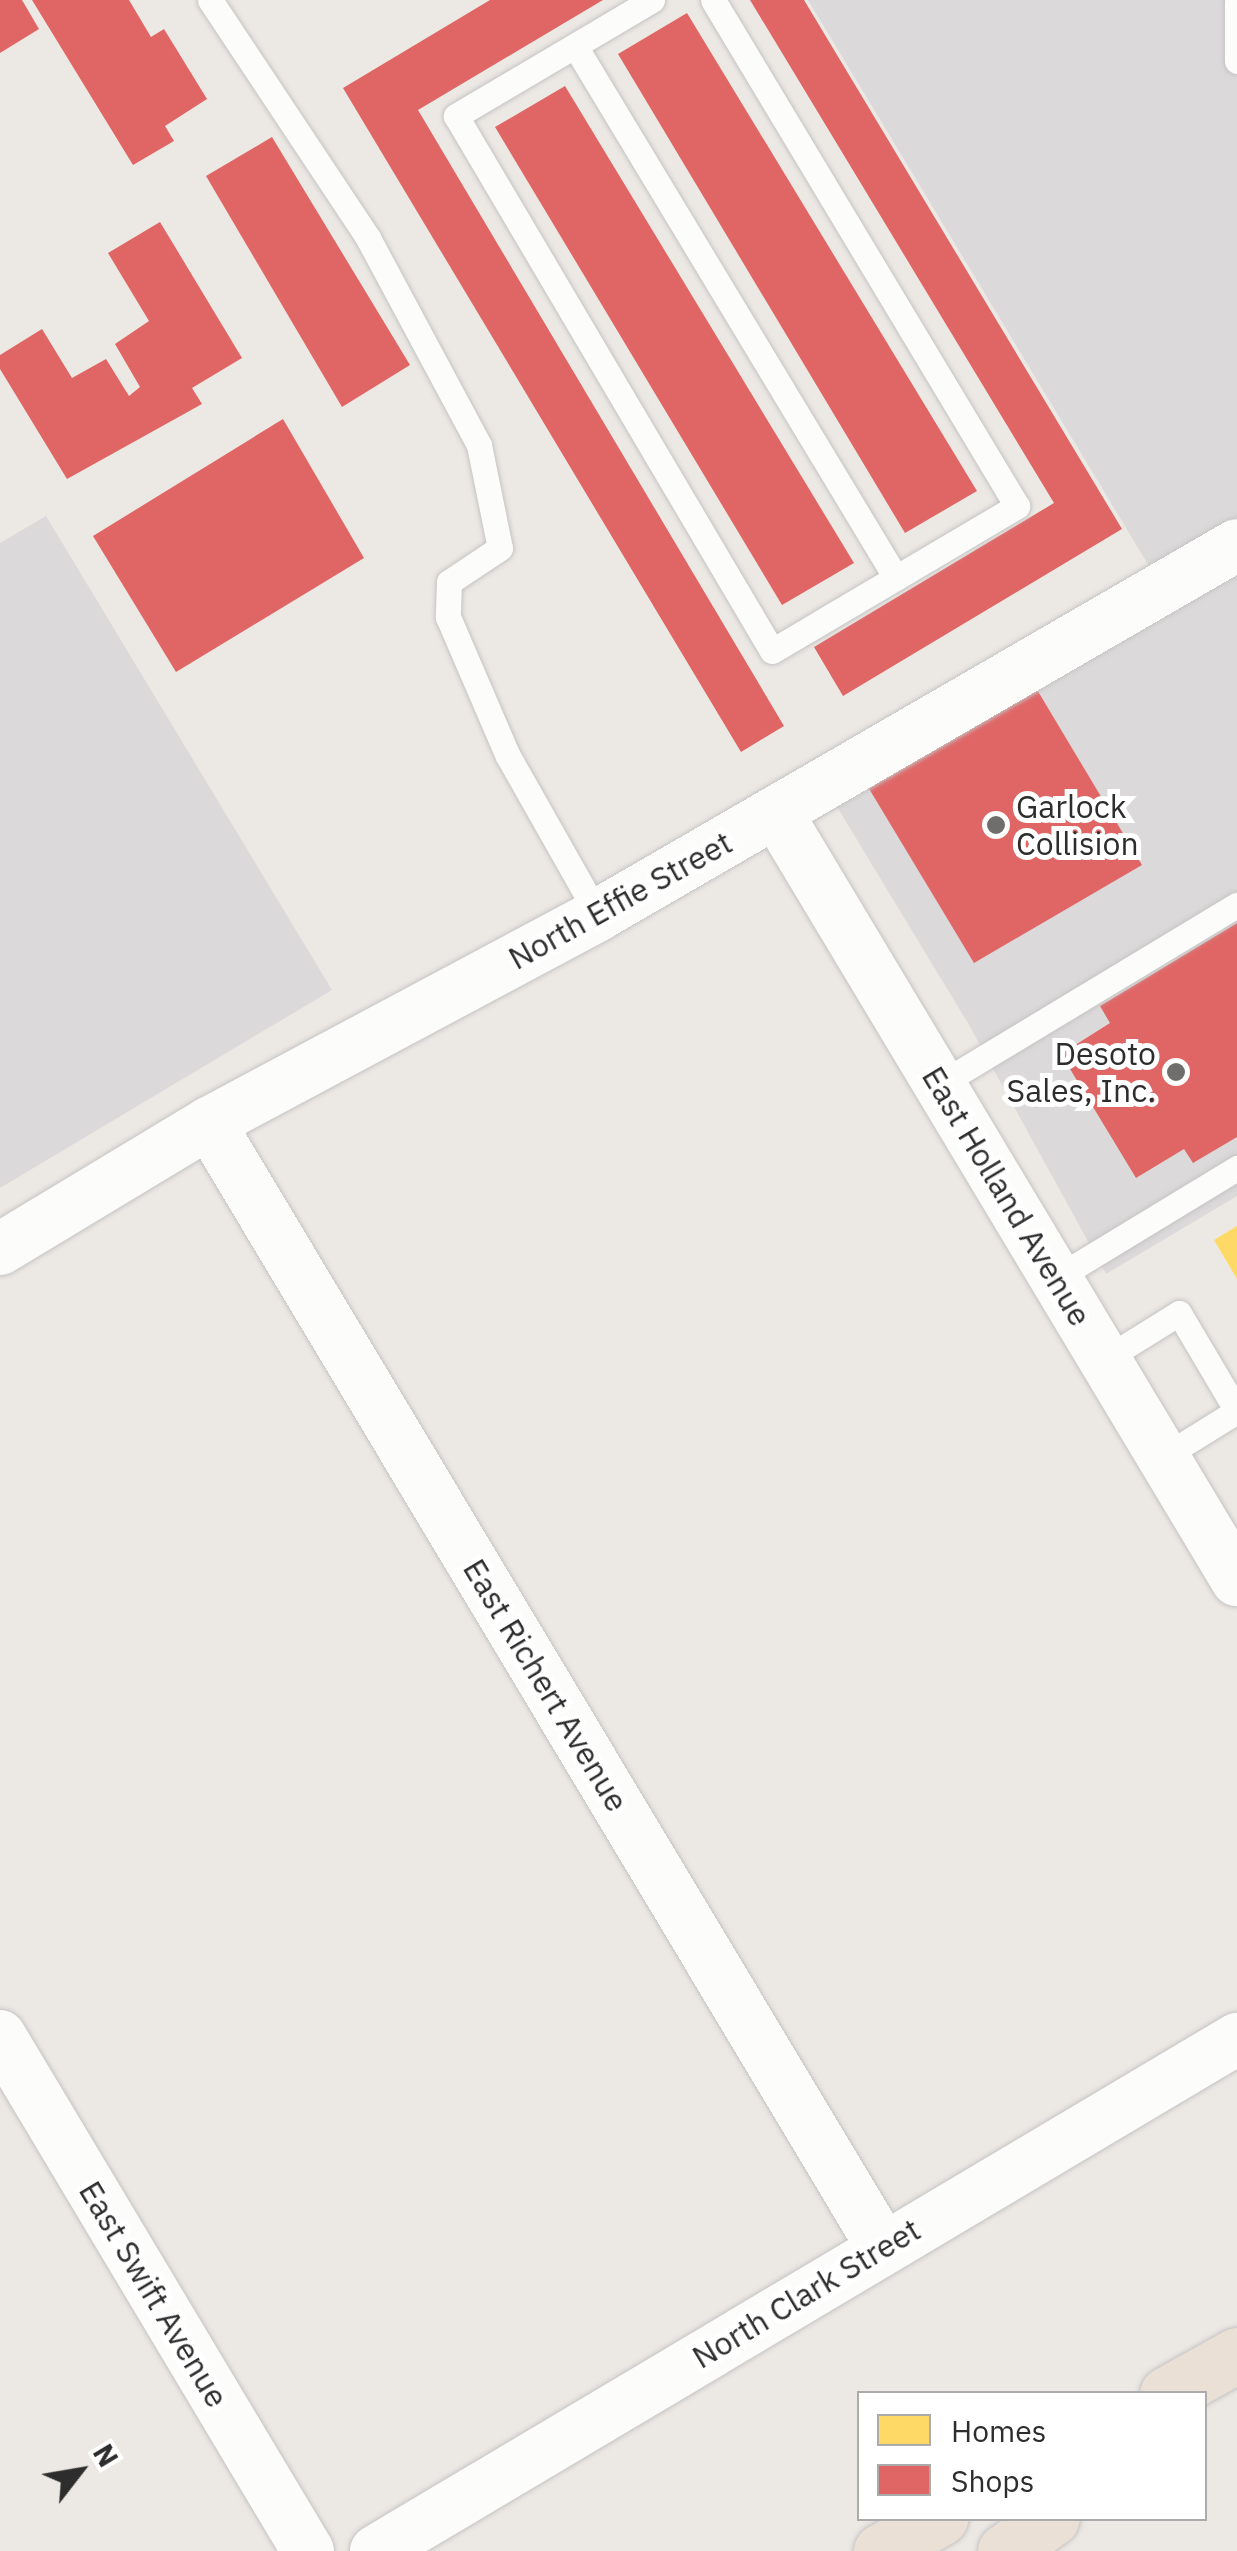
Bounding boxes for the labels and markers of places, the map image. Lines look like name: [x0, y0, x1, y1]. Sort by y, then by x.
place label: Garlock Collision: [1016, 788, 1139, 863]
marker: Garlock Collision: [985, 814, 1007, 836]
place label: Desoto Sales, Inc.: [1007, 1035, 1156, 1110]
marker: Desoto Sales, Inc.: [1165, 1061, 1187, 1083]

